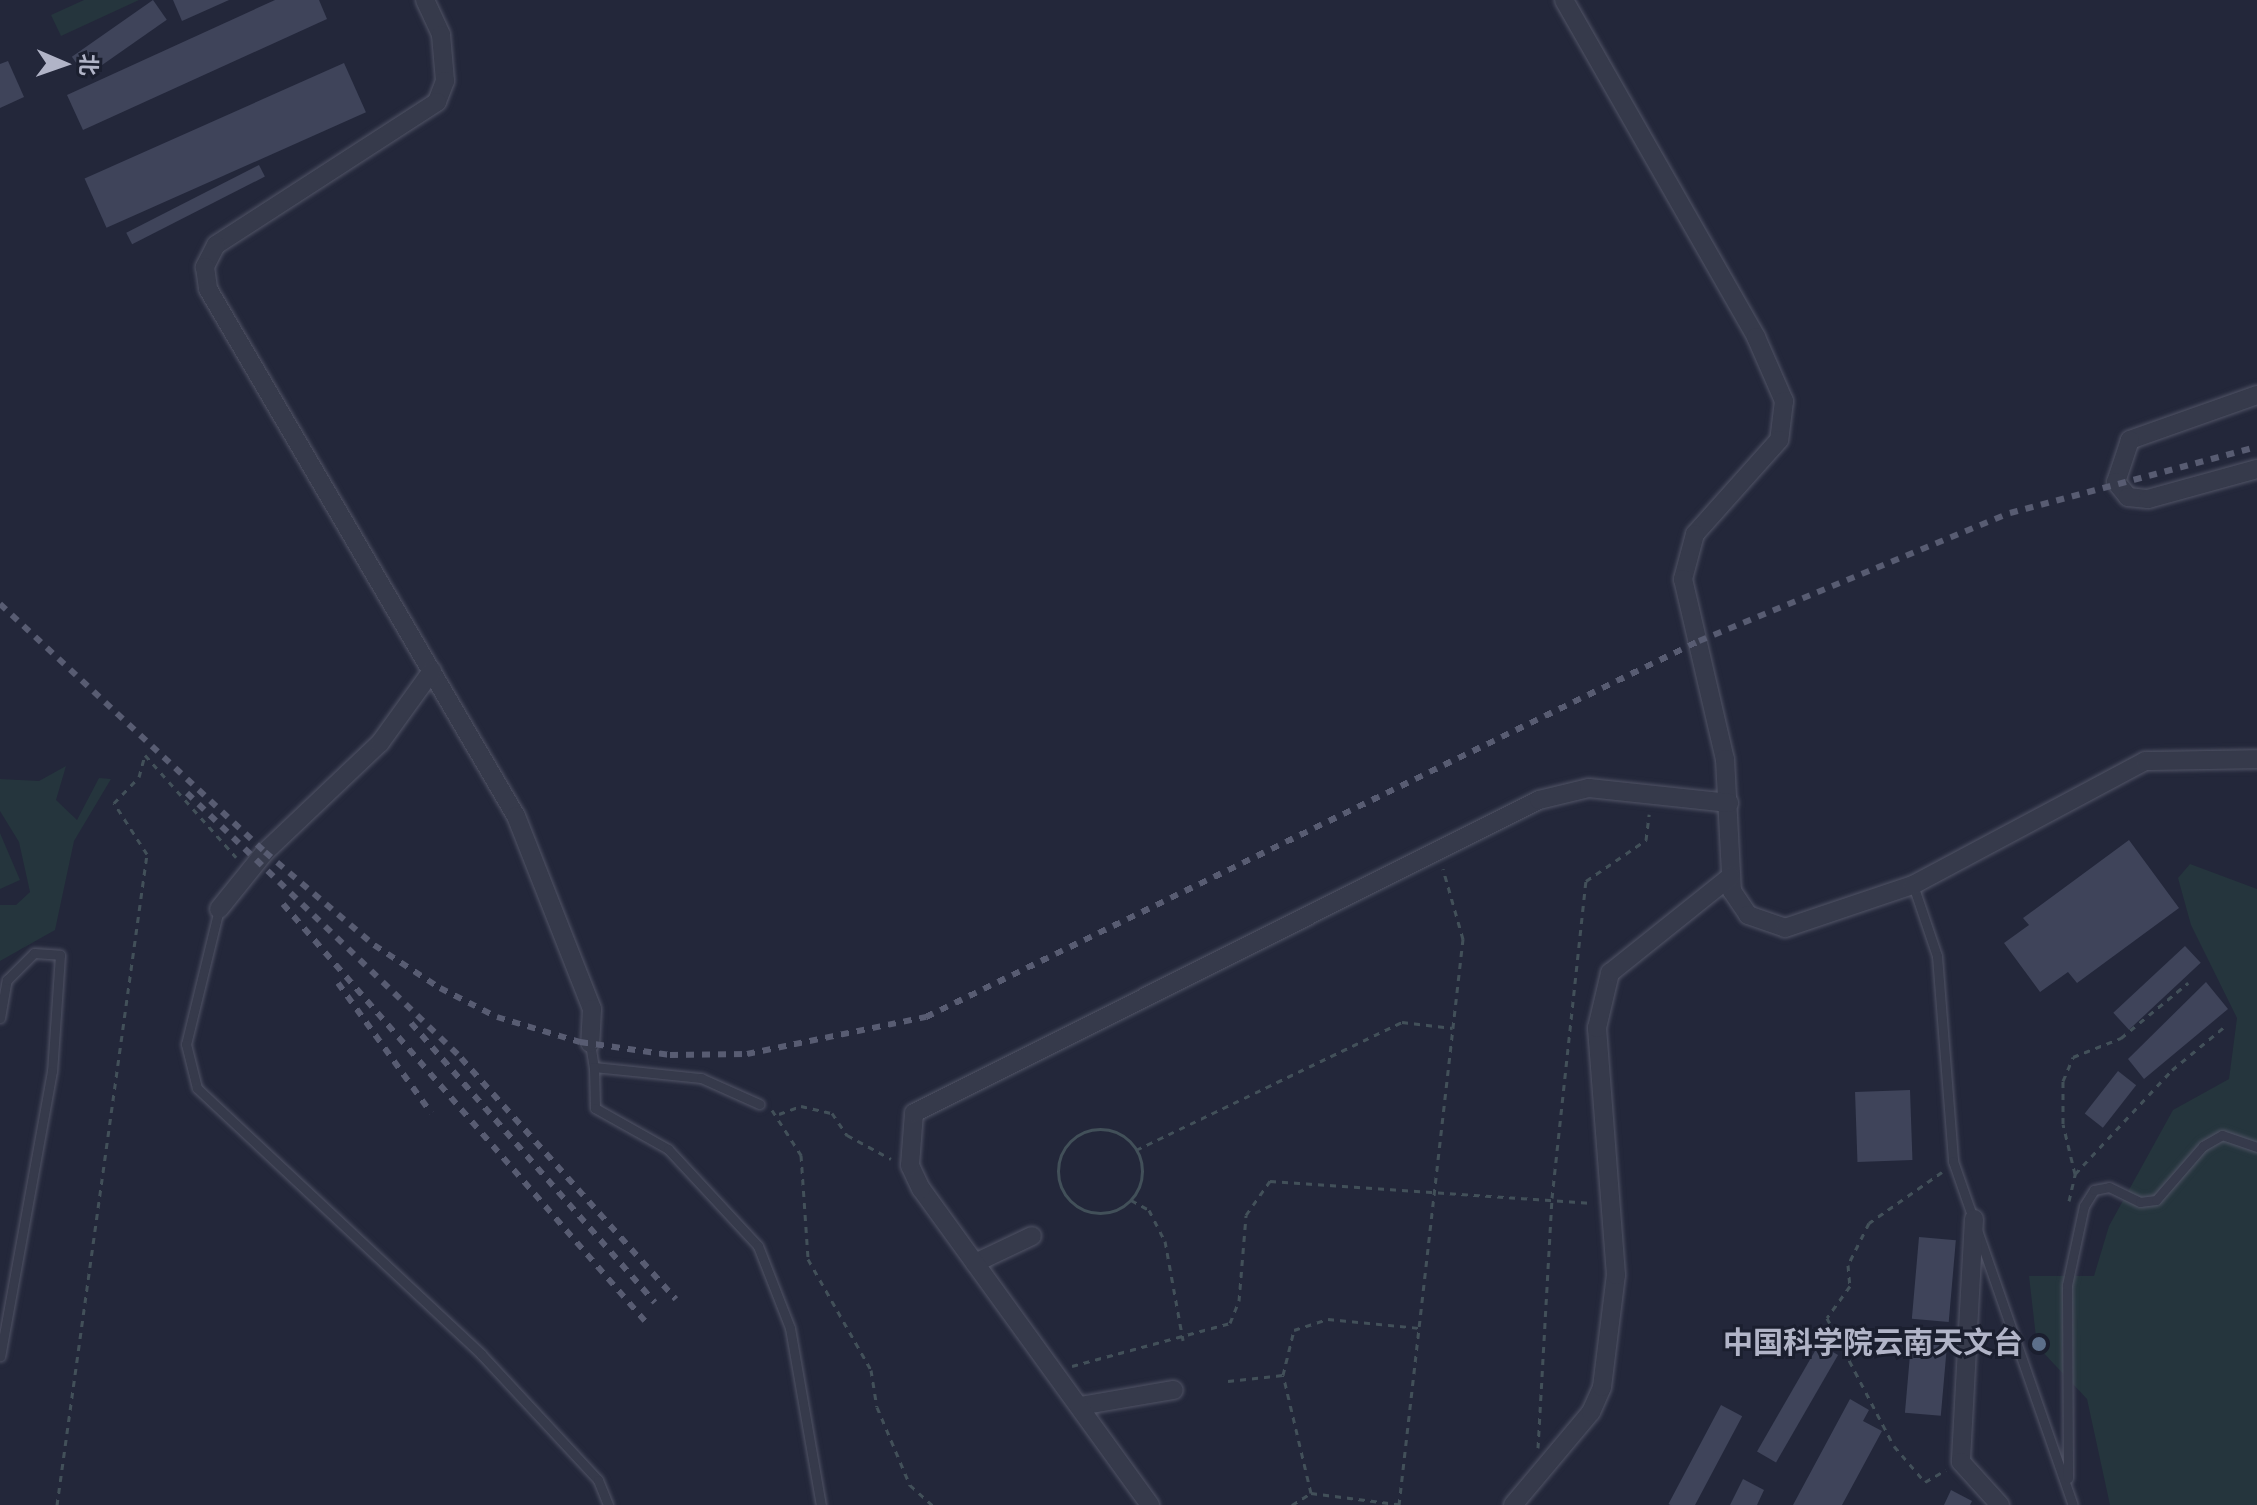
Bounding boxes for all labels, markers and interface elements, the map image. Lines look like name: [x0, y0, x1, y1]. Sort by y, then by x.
north arrow: [24, 24, 104, 104]
text: 北: [75, 53, 102, 76]
place label: 中国科学院云南天文台: [1723, 1326, 2023, 1362]
marker: 中国科学院云南天文台: [2030, 1335, 2048, 1353]

